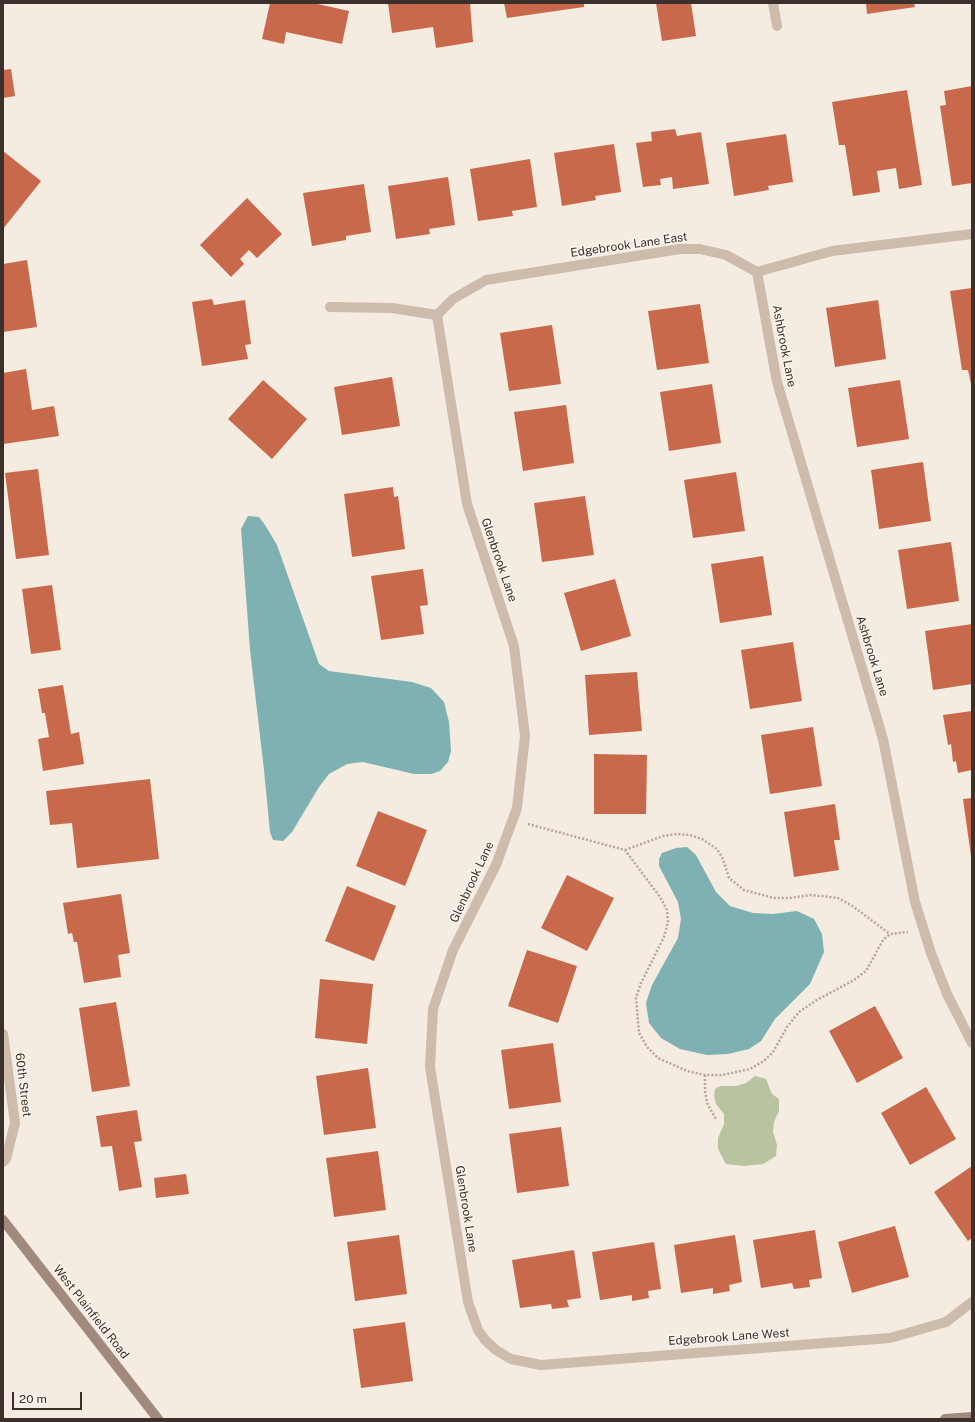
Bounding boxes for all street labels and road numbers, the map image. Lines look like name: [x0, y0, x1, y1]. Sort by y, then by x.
street label: Edgebrook Lane East: [570, 230, 688, 260]
street label: Ashbrook Lane: [769, 304, 799, 388]
street label: Glenbrook Lane: [478, 516, 520, 604]
street label: Ashbrook Lane: [853, 614, 891, 698]
street label: Glenbrook Lane: [447, 839, 497, 925]
street label: 60th Street: [12, 1052, 34, 1118]
street label: Glenbrook Lane: [452, 1164, 480, 1254]
street label: West Plainfield Road: [50, 1262, 132, 1362]
street label: Edgebrook Lane West: [668, 1326, 790, 1348]

